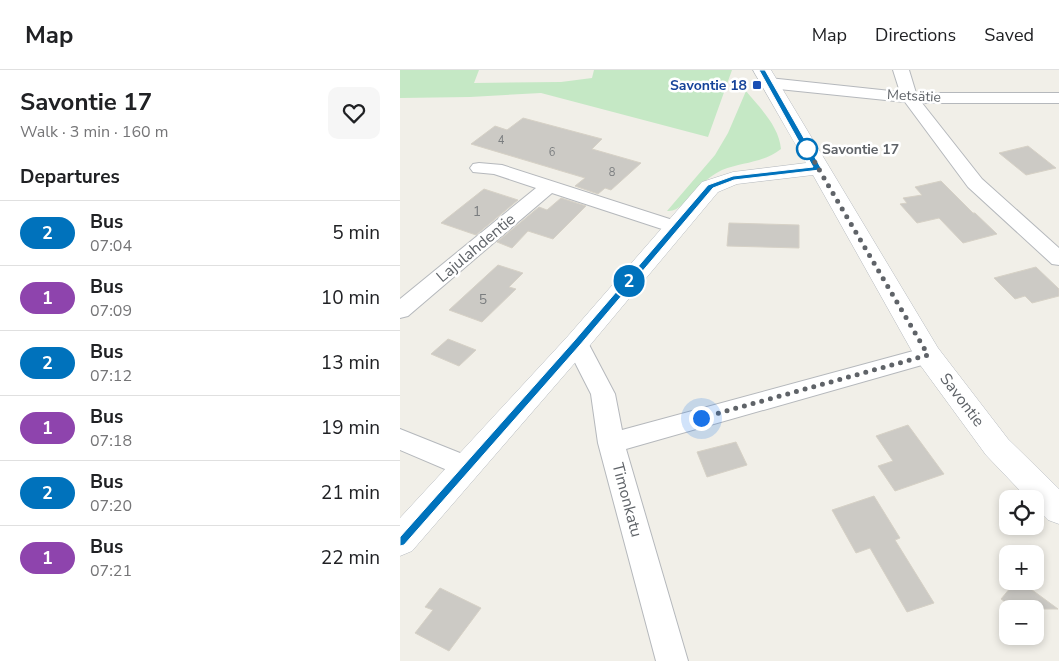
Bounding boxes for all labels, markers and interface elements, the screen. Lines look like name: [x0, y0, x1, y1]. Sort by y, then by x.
text: Map: [25, 19, 73, 51]
text: Map: [812, 23, 847, 47]
text: Directions: [875, 23, 956, 47]
text: Saved: [984, 23, 1034, 47]
place label: Savontie 18: [670, 76, 747, 95]
marker: Savontie 18: [751, 79, 763, 91]
street label: Metsätie: [887, 85, 941, 107]
text: Savontie 17: [20, 86, 152, 118]
button: heart: [328, 87, 380, 139]
text: Walk · 3 min · 160 m: [20, 121, 168, 143]
house number: 4: [498, 133, 505, 148]
marker: Savontie 17: [796, 138, 818, 160]
place label: Savontie 17: [822, 140, 899, 159]
house number: 6: [549, 145, 556, 160]
text: Departures: [20, 164, 120, 190]
house number: 8: [609, 165, 616, 180]
house number: 1: [473, 202, 481, 221]
street label: Lajulahdentie: [432, 208, 520, 288]
text: Bus: [90, 209, 123, 235]
text: 5 min: [332, 220, 380, 246]
text: 2: [42, 221, 53, 245]
text: 07:04: [90, 235, 132, 257]
line badge: 2: [613, 265, 645, 297]
text: 2: [624, 269, 634, 293]
text: Bus: [90, 274, 123, 300]
text: 10 min: [321, 285, 380, 311]
text: 1: [42, 286, 53, 310]
house number: 5: [479, 290, 487, 309]
text: 07:09: [90, 300, 132, 322]
text: Bus: [90, 339, 123, 365]
text: 13 min: [321, 350, 380, 376]
text: 2: [42, 351, 53, 375]
text: 07:12: [90, 365, 132, 387]
street label: Savontie: [935, 369, 989, 431]
text: Bus: [90, 404, 123, 430]
your location: [689, 406, 714, 431]
text: 19 min: [321, 415, 380, 441]
text: 1: [42, 416, 53, 440]
text: 07:18: [90, 430, 132, 452]
street label: Timonkatu: [607, 460, 647, 540]
text: Bus: [90, 469, 123, 495]
text: 21 min: [321, 480, 380, 506]
text: 2: [42, 481, 53, 505]
map controls: [999, 490, 1044, 645]
button: locate: [999, 490, 1044, 535]
text: 07:20: [90, 495, 132, 517]
text: Bus: [90, 534, 123, 560]
text: 22 min: [321, 545, 380, 571]
button: +: [999, 545, 1044, 590]
text: 1: [42, 546, 53, 570]
text: 07:21: [90, 560, 132, 582]
button: −: [999, 600, 1044, 645]

